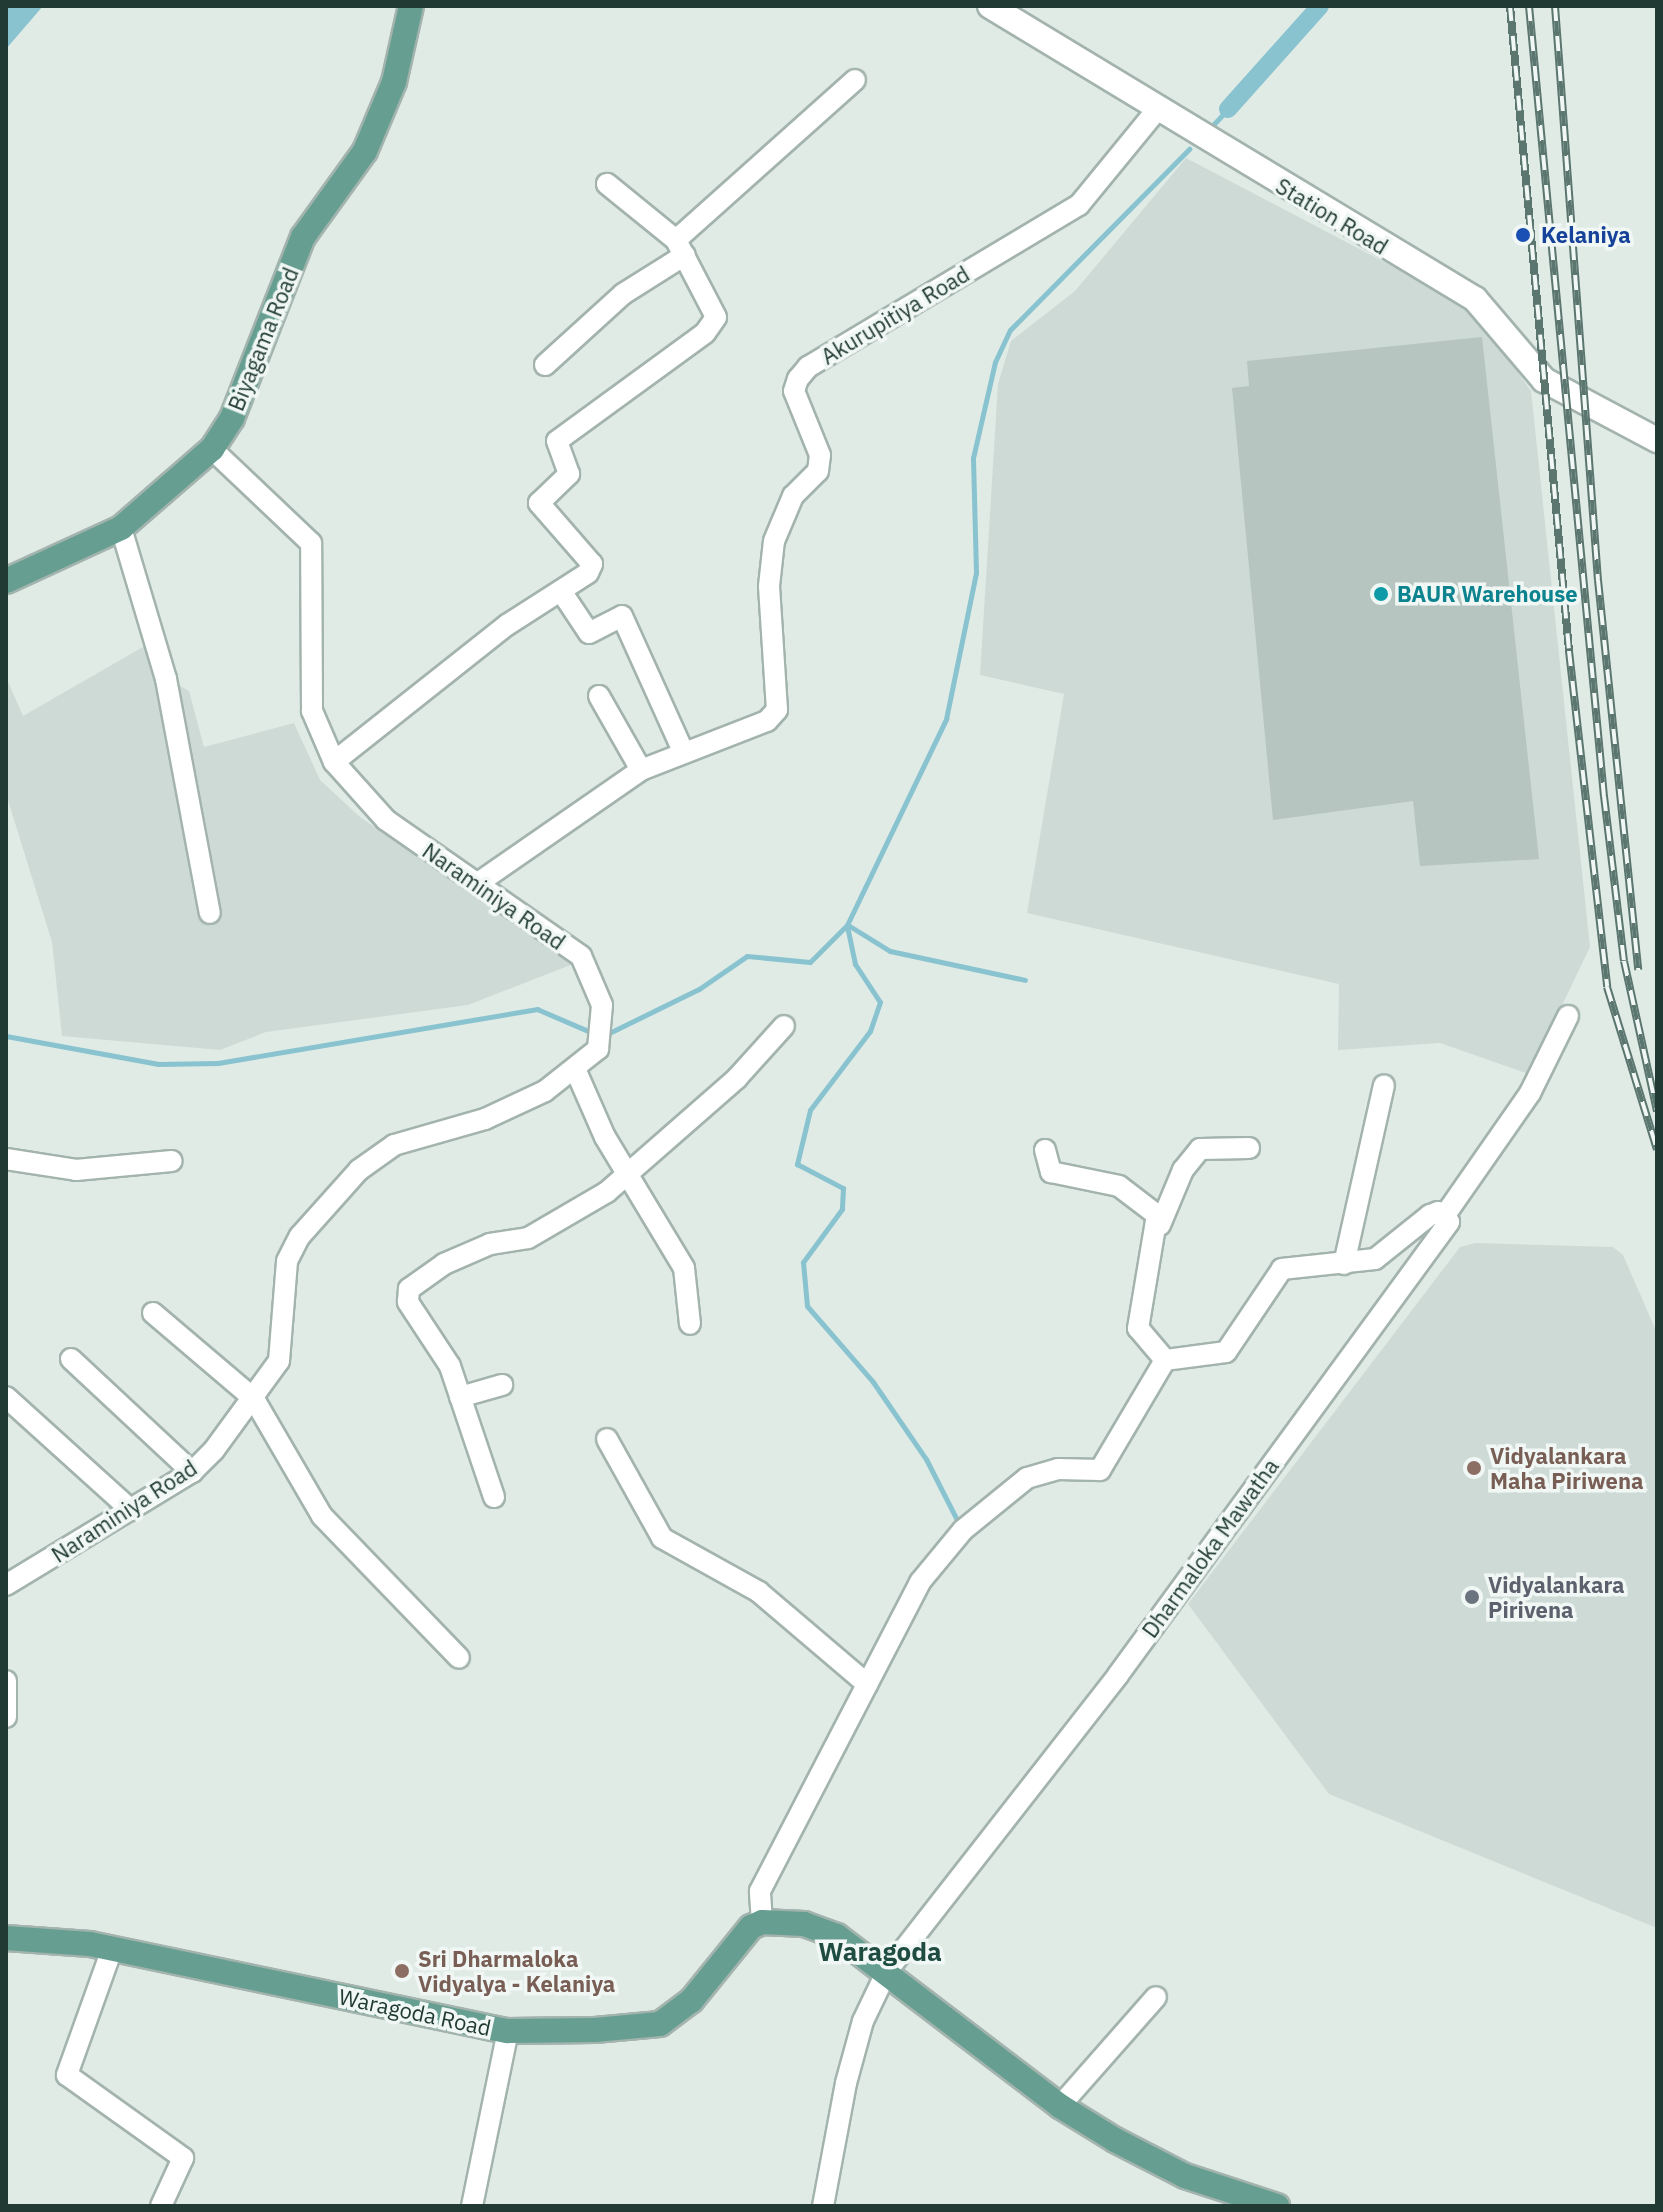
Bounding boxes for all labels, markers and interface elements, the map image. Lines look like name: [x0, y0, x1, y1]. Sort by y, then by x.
street label: Station Road: [1271, 172, 1393, 260]
place label: Kelaniya: [1541, 222, 1631, 248]
marker: Kelaniya: [1512, 224, 1534, 246]
street label: Akurupitiya Road: [816, 260, 974, 370]
street label: Biyagama Road: [222, 263, 304, 415]
place label: BAUR Warehouse: [1397, 581, 1578, 607]
marker: BAUR Warehouse: [1372, 585, 1390, 603]
street label: Naraminiya Road: [418, 837, 570, 955]
place label: Vidyalankara Maha Piriwena: [1490, 1442, 1644, 1494]
street label: Dharmaloka Mawatha: [1136, 1453, 1284, 1643]
street label: Naraminiya Road: [46, 1454, 202, 1568]
marker: Vidyalankara Maha Piriwena: [1465, 1459, 1483, 1477]
place label: Vidyalankara Pirivena: [1488, 1571, 1625, 1622]
marker: Vidyalankara Pirivena: [1463, 1588, 1481, 1606]
district label: Waragoda: [818, 1936, 942, 1968]
place label: Sri Dharmaloka Vidyalya - Kelaniya: [418, 1945, 615, 1996]
marker: Sri Dharmaloka Vidyalya - Kelaniya: [393, 1962, 411, 1980]
street label: Waragoda Road: [336, 1983, 494, 2041]

